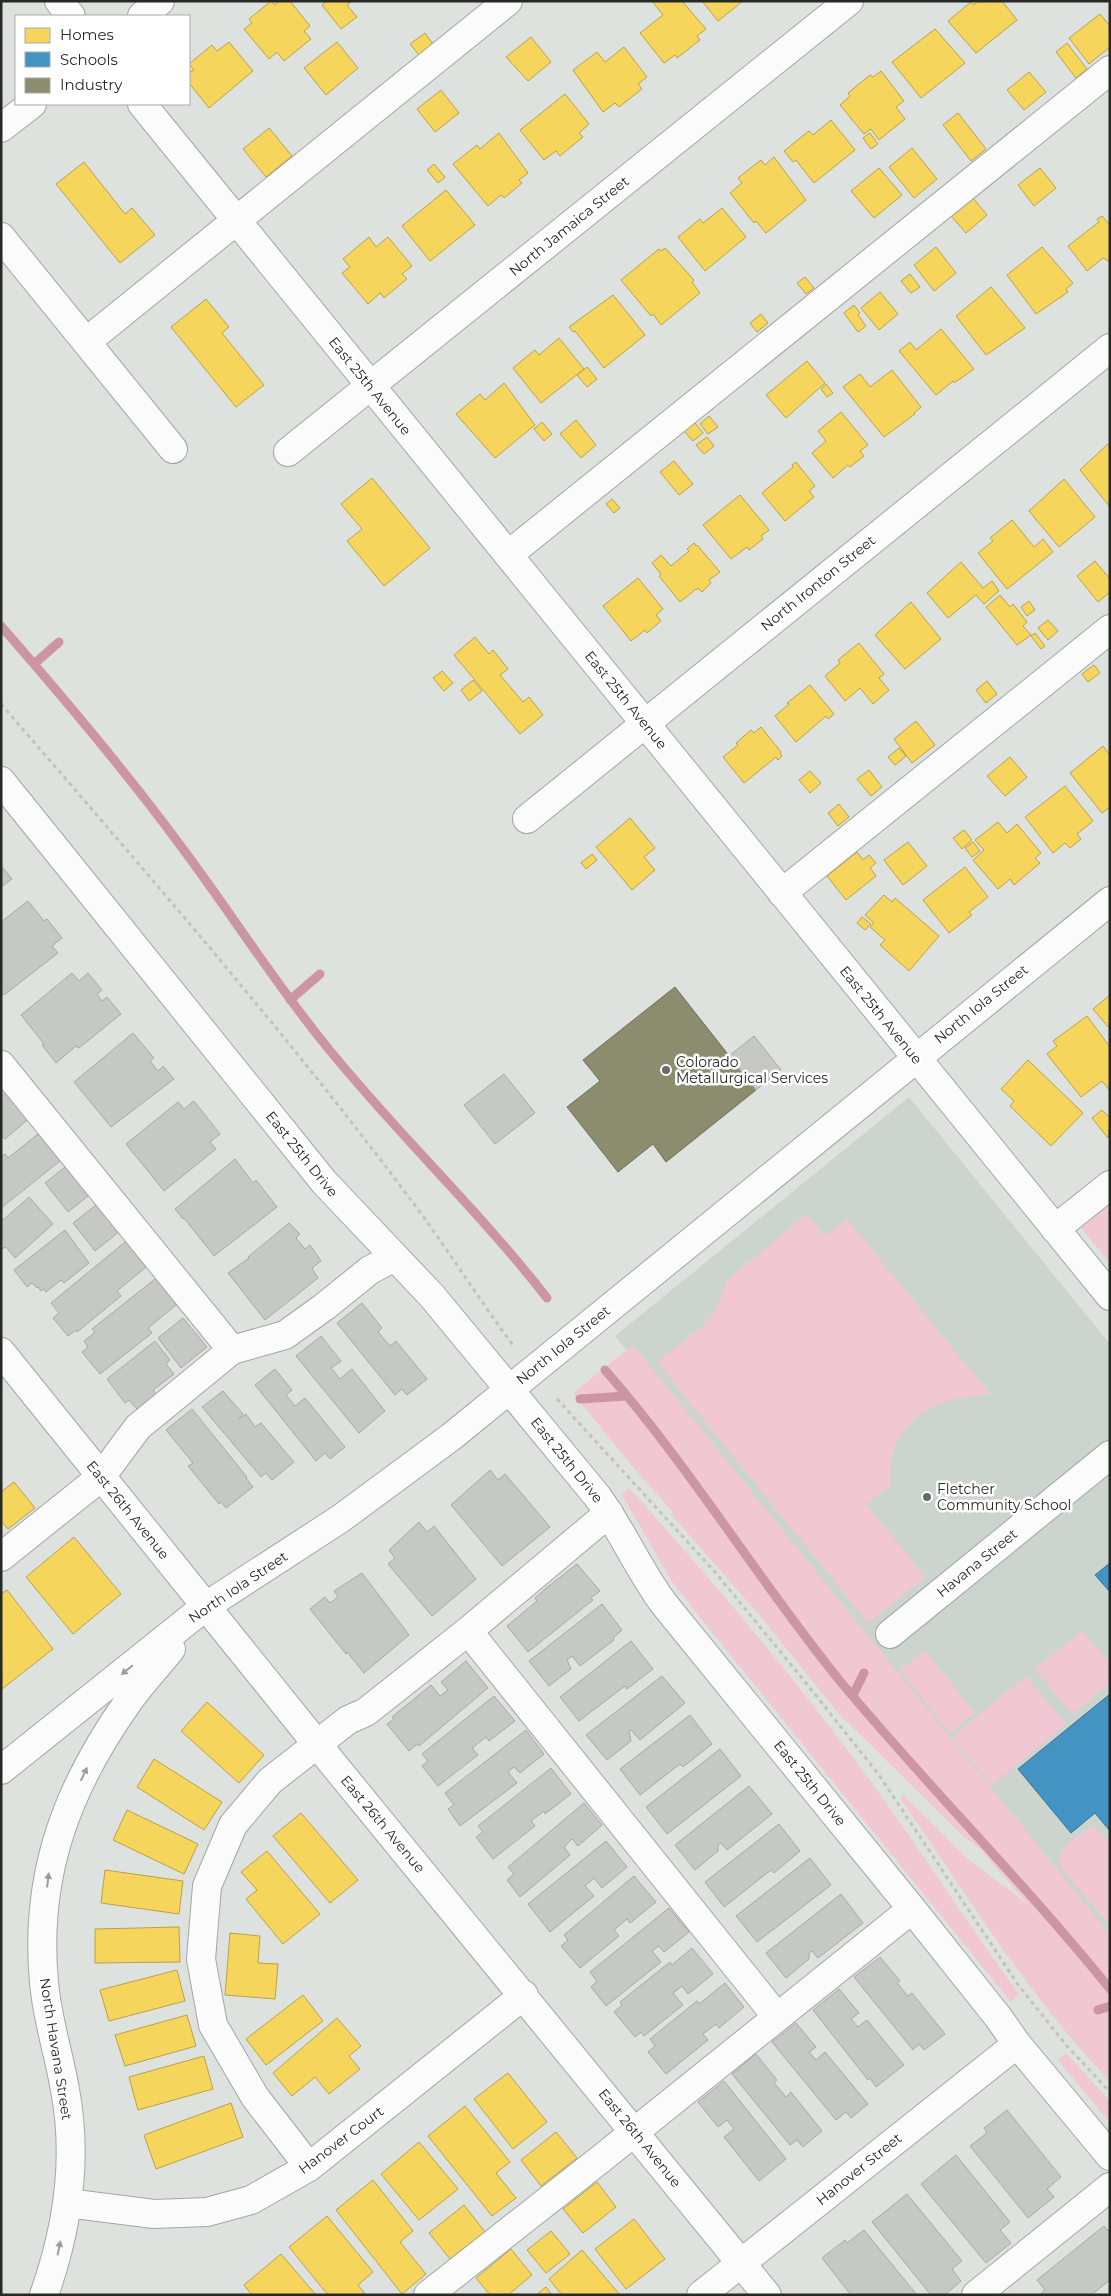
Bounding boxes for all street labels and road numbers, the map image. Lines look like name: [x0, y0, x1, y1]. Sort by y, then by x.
street label: North Jamaica Street: [505, 172, 633, 280]
street label: East 25th Avenue: [325, 333, 415, 439]
street label: North Ironton Street: [757, 531, 879, 635]
street label: East 25th Avenue: [581, 647, 671, 753]
street label: North Iola Street: [930, 960, 1032, 1047]
street label: East 25th Avenue: [836, 962, 926, 1068]
street label: East 25th Drive: [262, 1108, 342, 1200]
street label: North Iola Street: [512, 1301, 614, 1388]
street label: East 25th Drive: [527, 1414, 607, 1506]
street label: East 26th Avenue: [83, 1457, 173, 1563]
street label: Havana Street: [933, 1525, 1021, 1601]
street label: North Iola Street: [185, 1547, 291, 1627]
street label: East 25th Drive: [770, 1737, 850, 1829]
street label: East 26th Avenue: [337, 1772, 429, 1876]
street label: North Havana Street: [36, 1977, 76, 2122]
street label: East 26th Avenue: [595, 2085, 685, 2191]
street label: Hanover Court: [295, 2102, 387, 2178]
street label: Hanover Street: [812, 2129, 906, 2209]

